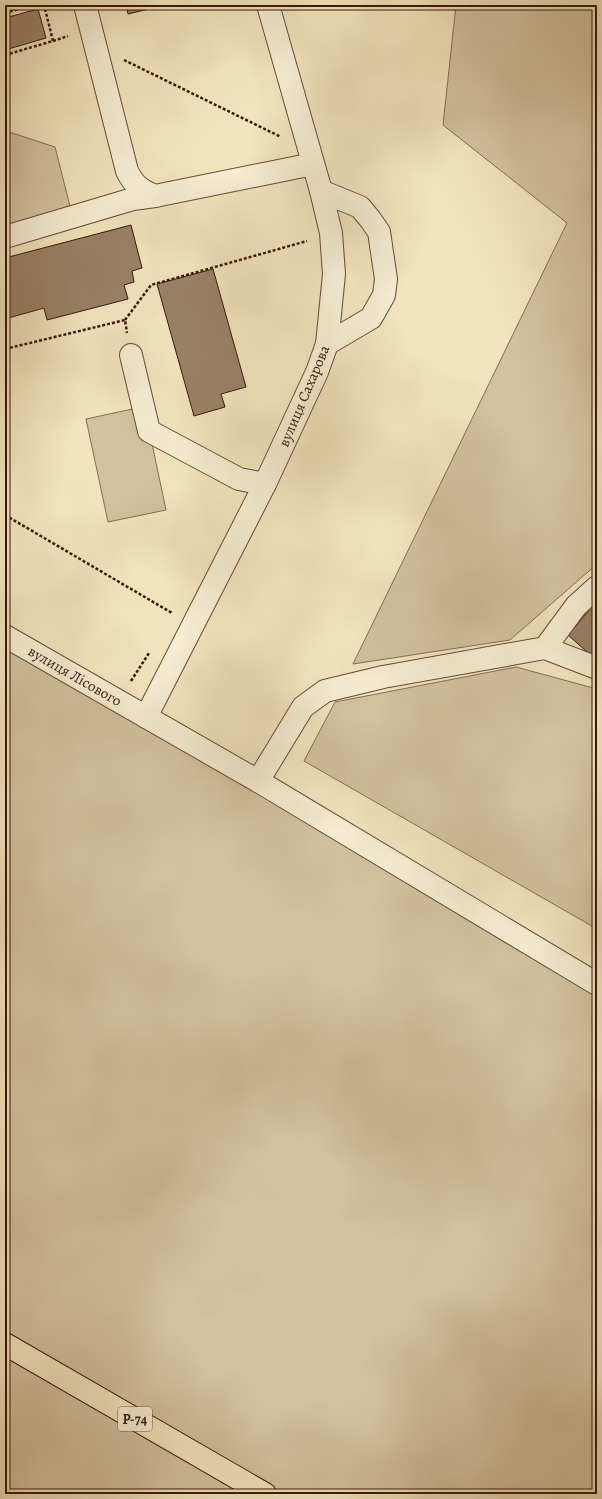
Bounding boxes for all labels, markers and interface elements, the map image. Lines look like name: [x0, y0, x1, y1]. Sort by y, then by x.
street label: вулиця Сахарова: [274, 342, 334, 450]
street label: вулиця Лісового: [25, 641, 125, 711]
road number: Р-74: [118, 1407, 152, 1431]

